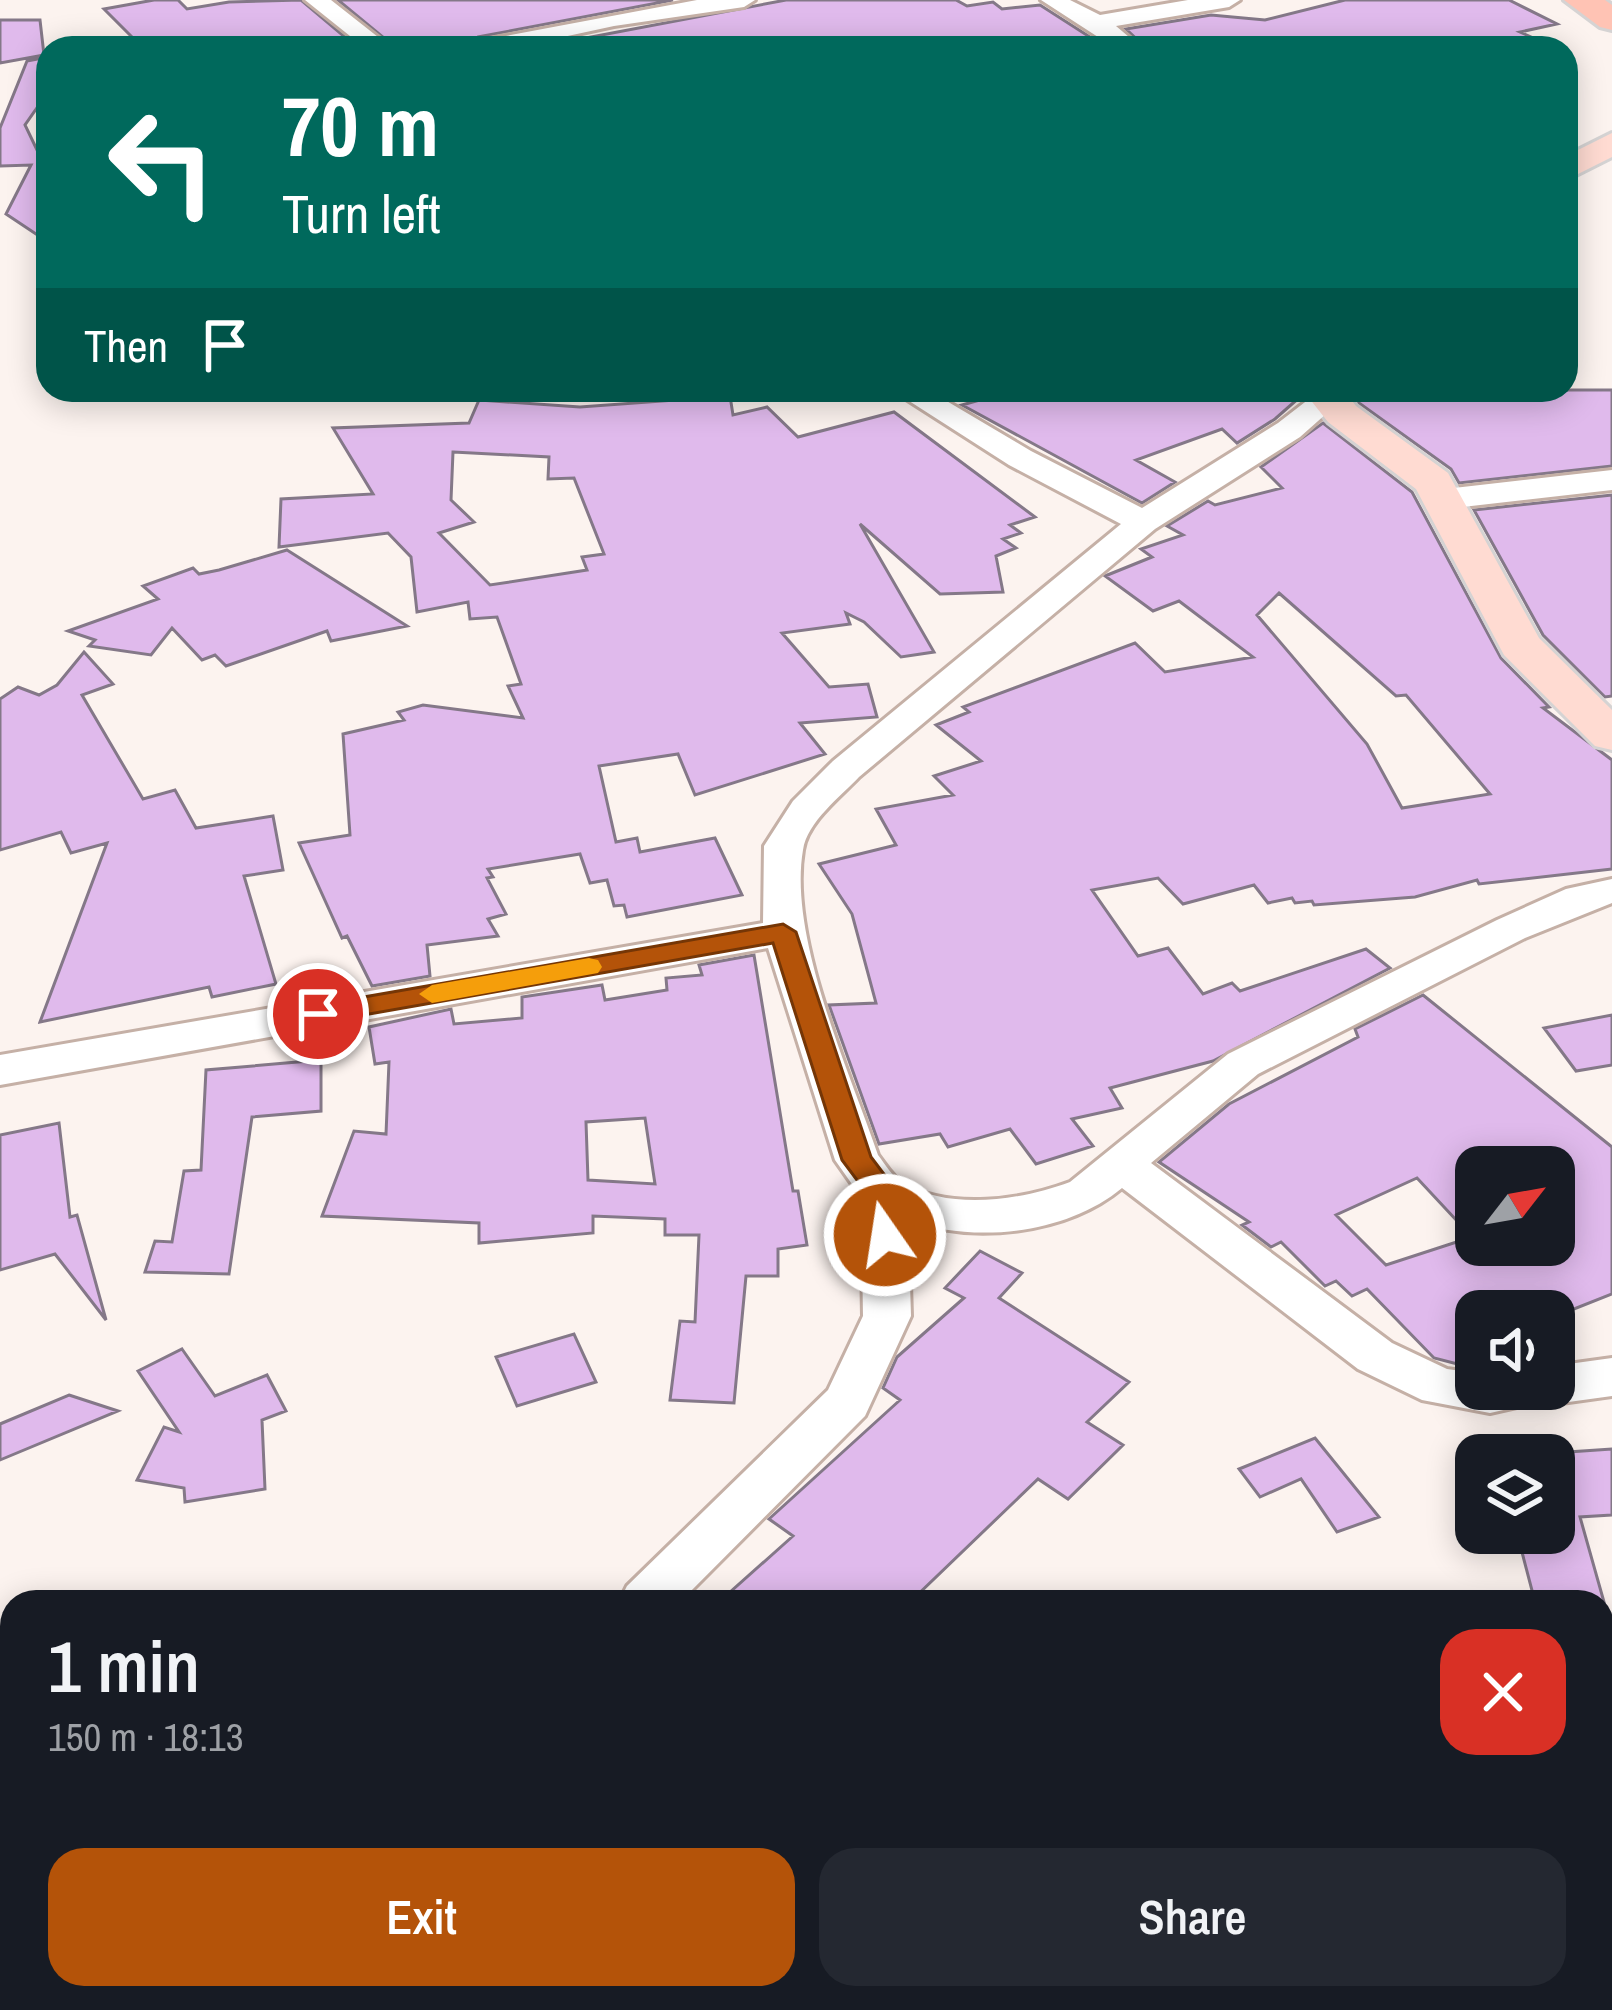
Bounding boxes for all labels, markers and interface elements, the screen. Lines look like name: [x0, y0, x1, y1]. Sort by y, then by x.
text: 70 m: [282, 69, 439, 182]
icon: left: [84, 84, 240, 240]
text: Turn left: [282, 177, 441, 250]
icon: arrive: [192, 312, 258, 378]
text: Then: [84, 315, 168, 376]
pin: [267, 963, 369, 1065]
icon: arrive: [285, 981, 351, 1047]
north arrow: [1455, 1146, 1575, 1266]
map controls: [1455, 1146, 1575, 1554]
position arrow: [822, 1172, 948, 1298]
button: sound: [1455, 1290, 1575, 1410]
button: layers: [1455, 1434, 1575, 1554]
text: 1 min: [48, 1617, 200, 1714]
button: close: [1440, 1629, 1566, 1755]
text: 150 m · 18:13: [48, 1711, 244, 1763]
button: Exit: [48, 1848, 795, 1986]
button: Share: [819, 1848, 1566, 1986]

